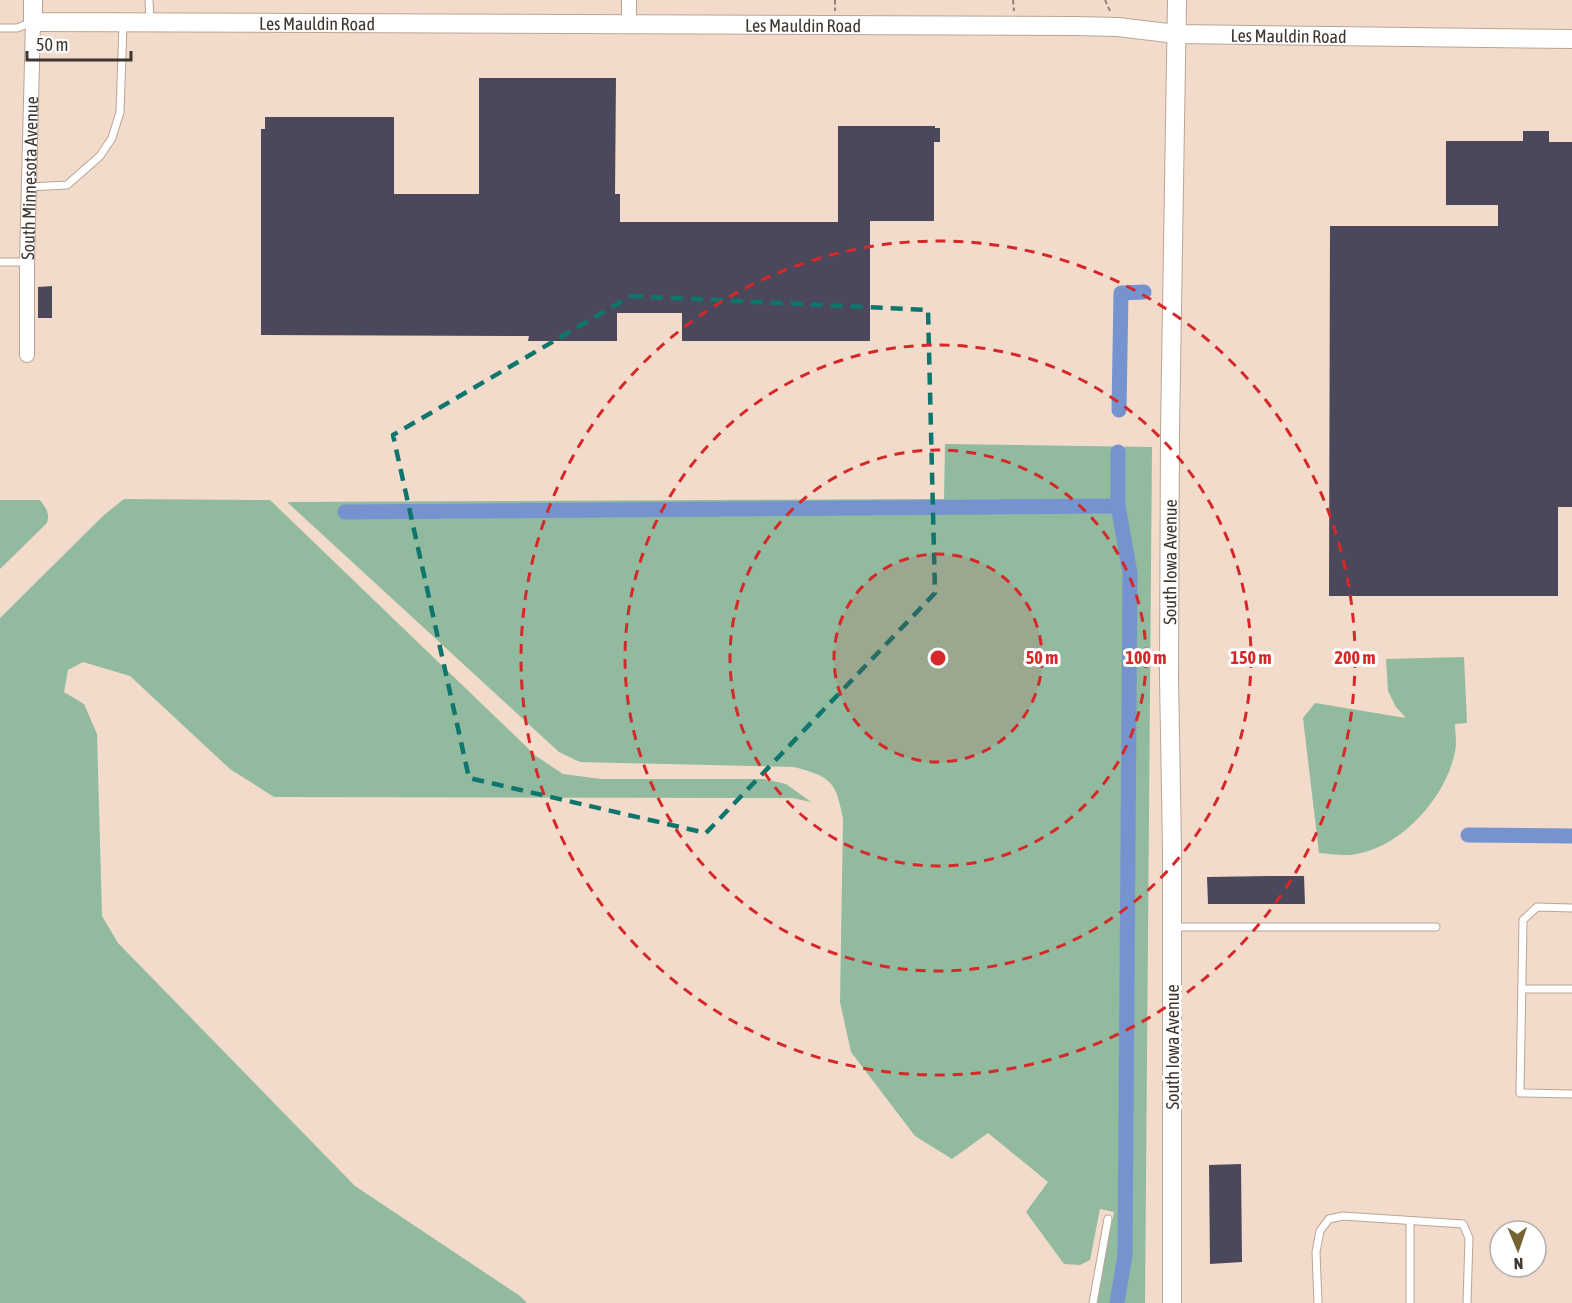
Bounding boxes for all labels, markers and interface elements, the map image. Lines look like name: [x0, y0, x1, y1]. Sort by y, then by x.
street label: Les Mauldin Road: [259, 12, 375, 34]
street label: Les Mauldin Road: [745, 14, 861, 36]
scale bar: [27, 24, 130, 62]
street label: Les Mauldin Road: [1230, 24, 1347, 47]
text: 50 m: [36, 34, 68, 55]
street label: South Minnesota Avenue: [17, 96, 42, 260]
street label: South Iowa Avenue: [1159, 499, 1180, 625]
text: 50 m: [1026, 647, 1058, 668]
text: 100 m: [1126, 647, 1166, 668]
text: 150 m: [1231, 647, 1271, 668]
text: 200 m: [1335, 647, 1375, 668]
centre of rings: [928, 648, 948, 668]
street label: South Iowa Avenue: [1162, 984, 1183, 1110]
north arrow: [1488, 1219, 1548, 1279]
text: N: [1513, 1255, 1524, 1273]

